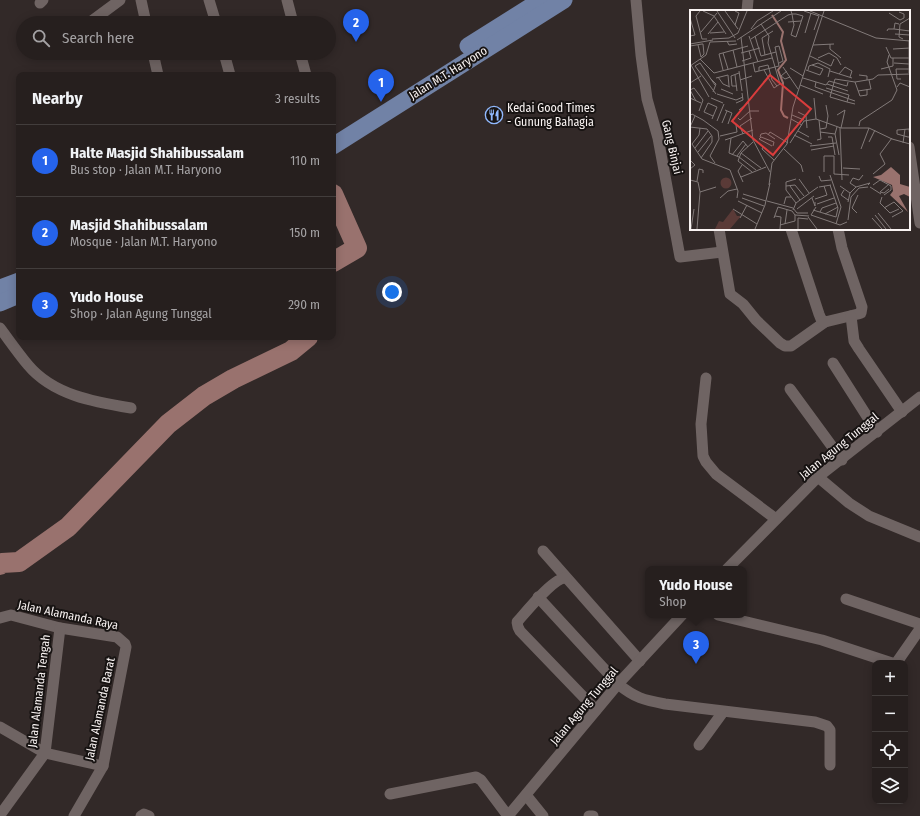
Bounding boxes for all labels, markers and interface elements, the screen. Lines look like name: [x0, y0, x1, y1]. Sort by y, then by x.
pin: 2: [343, 9, 369, 42]
inset map: [690, 10, 910, 230]
search box: [16, 16, 336, 60]
icon: search: [30, 27, 52, 49]
text: Search here: [62, 29, 134, 47]
street label: Jalan M.T. Haryono: [406, 43, 490, 103]
pin: 1: [368, 69, 394, 102]
text: Nearby: [32, 88, 83, 109]
text: 3 results: [275, 91, 320, 106]
place label: Kedai Good Times - Gunung Bahagia: [507, 101, 595, 129]
restaurant icon: Kedai Good Times - Gunung Bahagia: [484, 105, 504, 125]
street label: Gang Binjai: [659, 118, 685, 176]
text: Halte Masjid Shahibussalam: [70, 144, 244, 162]
text: 1: [42, 153, 48, 168]
text: 110 m: [290, 153, 320, 168]
text: Bus stop · Jalan M.T. Haryono: [70, 162, 222, 177]
text: Masjid Shahibussalam: [70, 216, 208, 234]
text: 2: [42, 225, 48, 240]
text: 150 m: [289, 225, 320, 240]
text: Mosque · Jalan M.T. Haryono: [70, 234, 217, 249]
your location: [382, 282, 402, 302]
text: Yudo House: [70, 288, 143, 306]
text: 3: [42, 297, 48, 312]
text: 290 m: [288, 297, 320, 312]
text: Shop · Jalan Agung Tunggal: [70, 306, 212, 321]
street label: Jalan Agung Tunggal: [797, 410, 881, 482]
popup: [645, 566, 747, 618]
text: Yudo House: [659, 576, 733, 594]
text: Shop: [659, 594, 686, 609]
street label: Jalan Alamanda Raya: [17, 598, 120, 632]
pin: 3: [683, 631, 709, 664]
street label: Jalan Alamanda Tengah: [25, 634, 53, 748]
street label: Jalan Alamanda Barat: [82, 656, 118, 762]
map controls: [872, 660, 908, 804]
button: +: [872, 660, 908, 696]
street label: Jalan Agung Tunggal: [547, 664, 621, 748]
button: −: [872, 696, 908, 732]
button: locate: [872, 732, 908, 768]
button: layers: [872, 768, 908, 804]

